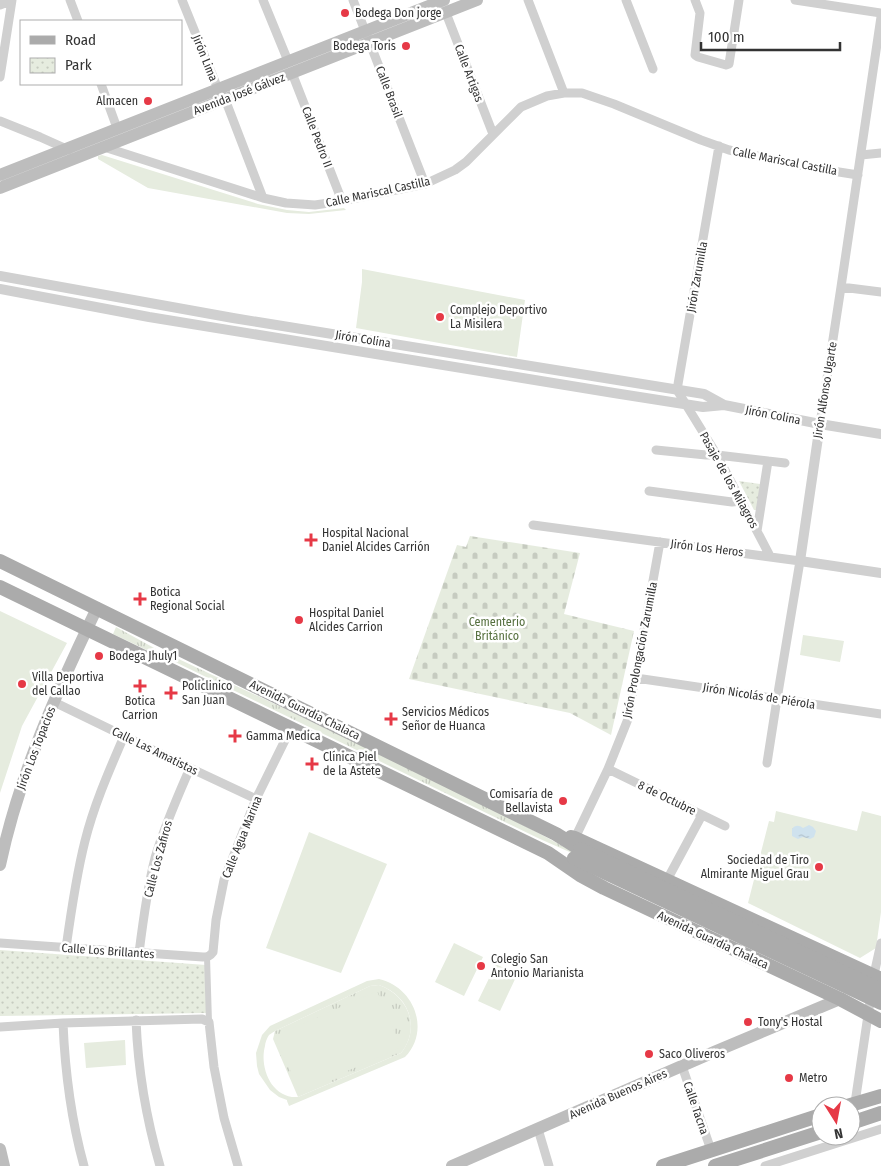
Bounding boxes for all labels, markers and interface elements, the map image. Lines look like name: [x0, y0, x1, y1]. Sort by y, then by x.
place label: Bodega Don jorge: [355, 6, 442, 20]
marker: Bodega Don jorge: [339, 7, 351, 19]
legend: [20, 20, 182, 85]
scale bar: [701, 20, 840, 52]
text: 100 m: [708, 28, 745, 46]
text: Road: [65, 31, 96, 49]
street label: Jirón Lima: [189, 33, 221, 83]
place label: Bodega Toris: [333, 39, 396, 53]
marker: Bodega Toris: [400, 40, 412, 52]
street label: Calle Artigas: [452, 42, 486, 104]
text: Park: [65, 56, 92, 74]
street label: Calle Brasil: [373, 64, 405, 120]
street label: Avenida José Gálvez: [191, 70, 287, 118]
place label: Almacen: [96, 94, 138, 108]
marker: Almacen: [142, 95, 154, 107]
street label: Calle Pedro II: [299, 104, 335, 170]
street label: Calle Mariscal Castilla: [732, 144, 839, 178]
street label: Calle Mariscal Castilla: [325, 174, 432, 210]
street label: Jirón Zarumilla: [684, 240, 710, 314]
place label: Complejo Deportivo La Misilera: [450, 303, 547, 331]
marker: Complejo Deportivo La Misilera: [434, 311, 446, 323]
street label: Jirón Colina: [334, 328, 392, 350]
street label: Jirón Alfonso Ugarte: [810, 341, 840, 439]
street label: Jirón Colina: [744, 403, 802, 427]
street label: Pasaje de los Milagros: [697, 429, 761, 531]
place label: Hospital Nacional Daniel Alcides Carrión: [322, 526, 430, 554]
marker: Hospital Nacional Daniel Alcides Carrión: [304, 533, 318, 547]
street label: Jirón Los Heros: [670, 537, 744, 559]
street label: Jirón Prolongación Zarumilla: [620, 580, 660, 719]
place label: Botica Regional Social: [150, 585, 225, 613]
marker: Botica Regional Social: [134, 593, 146, 605]
place label: Hospital Daniel Alcides Carrion: [309, 606, 384, 634]
marker: Hospital Daniel Alcides Carrion: [293, 614, 305, 626]
park label: Cementerio Británico: [469, 615, 525, 643]
place label: Bodega Jhuly1: [109, 649, 177, 663]
marker: Bodega Jhuly1: [93, 650, 105, 662]
place label: Villa Deportiva del Callao: [32, 670, 104, 698]
street label: Avenida Guardia Chalaca: [248, 677, 363, 743]
marker: Villa Deportiva del Callao: [16, 678, 28, 690]
place label: Policlinico San Juan: [182, 679, 232, 707]
marker: Botica Carrion: [134, 680, 146, 692]
street label: Jirón Nicolás de Piérola: [702, 680, 816, 712]
marker: Policlinico San Juan: [164, 686, 178, 700]
place label: Botica Carrion: [122, 694, 158, 722]
street label: Jirón Los Topacios: [14, 704, 58, 792]
place label: Servicios Médicos Señor de Huanca: [402, 705, 489, 733]
marker: Servicios Médicos Señor de Huanca: [384, 712, 398, 726]
street label: Calle Las Amatistas: [110, 724, 200, 778]
marker: Gamma Medica: [228, 729, 242, 743]
place label: Gamma Medica: [246, 729, 321, 743]
place label: Clínica Piel de la Astete: [323, 750, 381, 778]
marker: Clínica Piel de la Astete: [305, 757, 319, 771]
street label: 8 de Octubre: [636, 778, 698, 818]
place label: Comisaría de Bellavista: [489, 787, 553, 815]
street label: Calle Agua Marina: [219, 794, 265, 880]
marker: Comisaría de Bellavista: [557, 795, 569, 807]
street label: Calle Los Zafiros: [141, 819, 175, 899]
place label: Sociedad de Tiro Almirante Miguel Grau: [701, 853, 809, 881]
marker: Sociedad de Tiro Almirante Miguel Grau: [813, 861, 825, 873]
street label: Avenida Guardia Chalaca: [655, 908, 771, 972]
street label: Calle Los Brillantes: [61, 941, 155, 961]
place label: Colegio San Antonio Marianista: [491, 952, 584, 980]
marker: Colegio San Antonio Marianista: [475, 960, 487, 972]
place label: Tony's Hostal: [758, 1015, 823, 1029]
marker: Tony's Hostal: [742, 1016, 754, 1028]
place label: Saco Oliveros: [659, 1047, 725, 1061]
marker: Saco Oliveros: [643, 1048, 655, 1060]
street label: Avenida Buenos Aires: [567, 1066, 669, 1122]
place label: Metro: [799, 1071, 828, 1085]
marker: Metro: [783, 1072, 795, 1084]
street label: Calle Tacna: [680, 1080, 712, 1136]
north arrow: [811, 1096, 861, 1146]
text: N: [833, 1124, 844, 1142]

